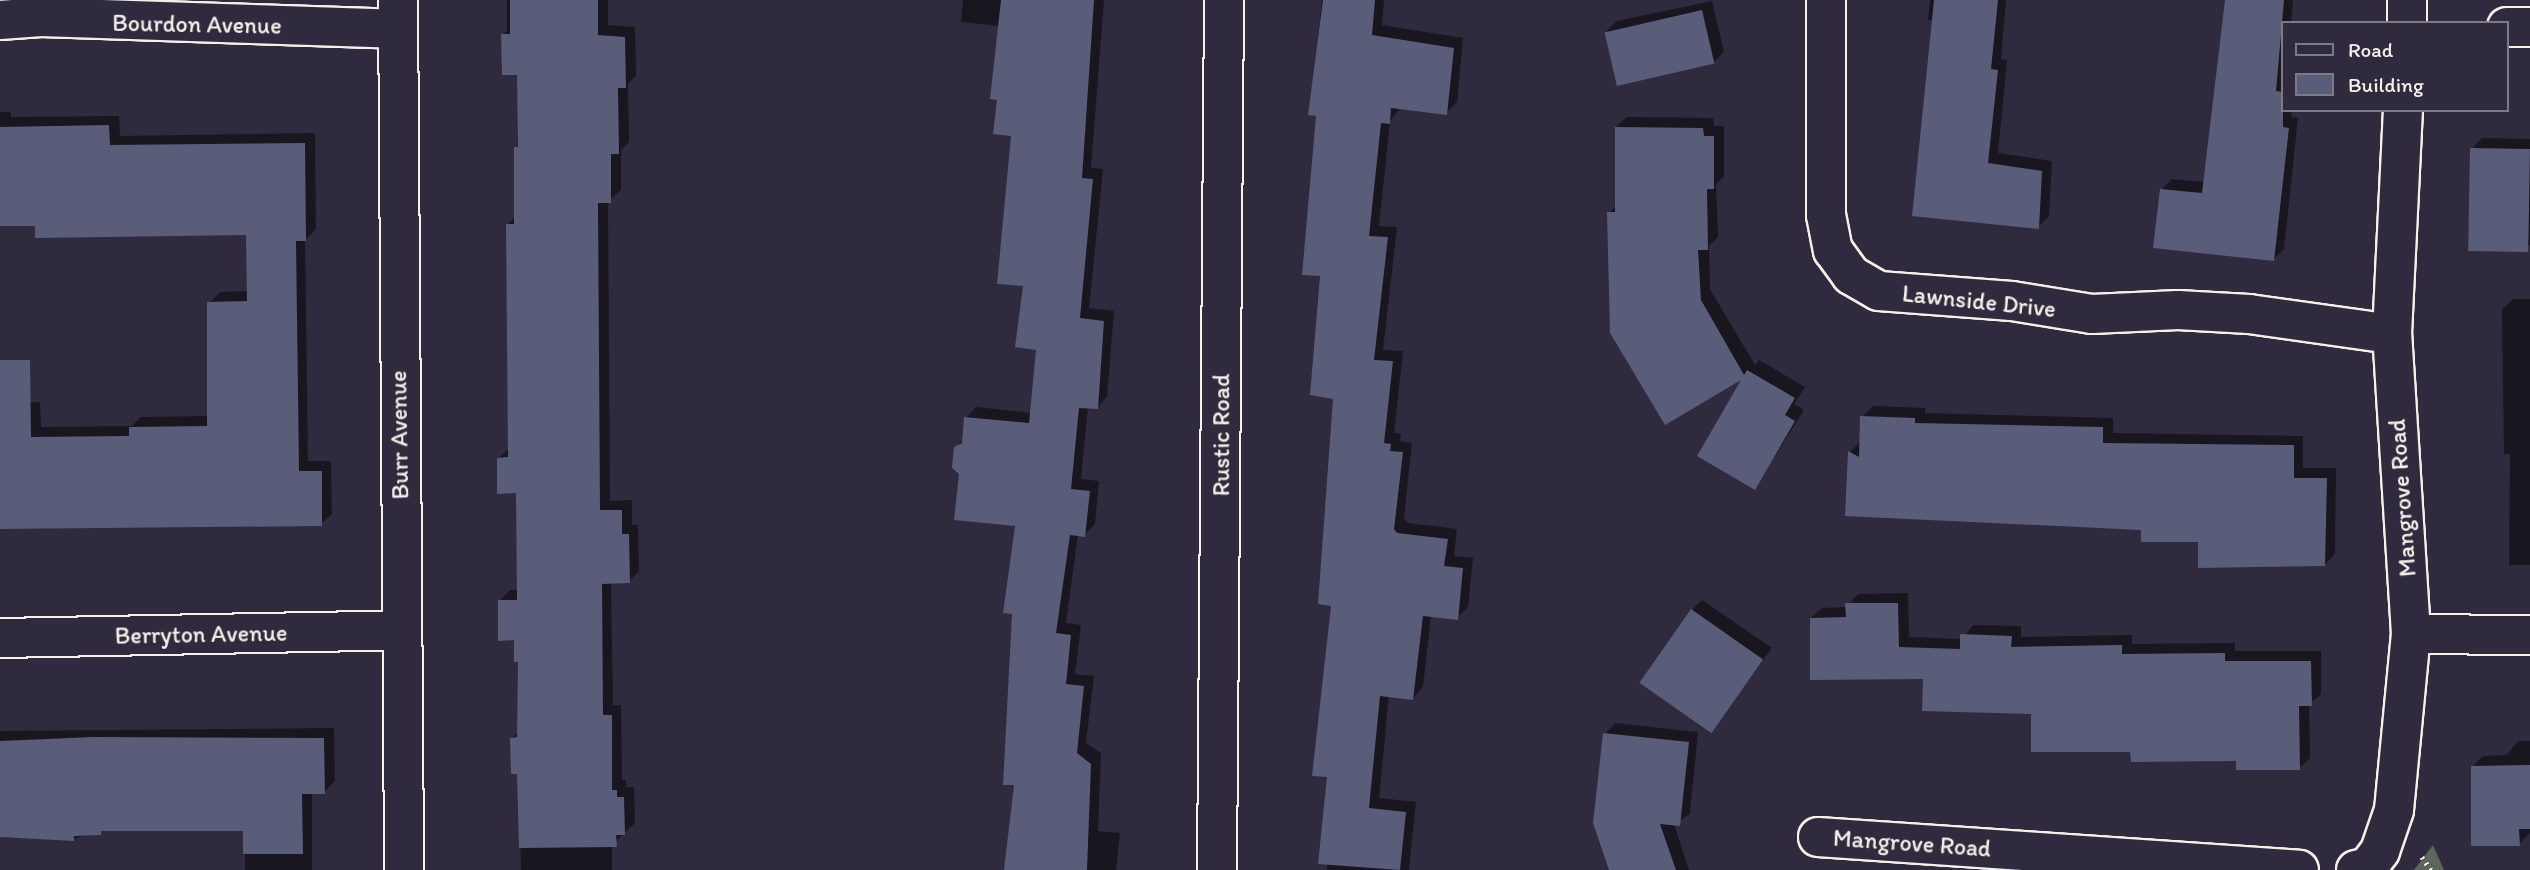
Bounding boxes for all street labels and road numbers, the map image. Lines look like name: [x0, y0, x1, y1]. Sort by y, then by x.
street label: Bourdon Avenue: [112, 8, 282, 40]
street label: Lawnside Drive: [1900, 279, 2058, 323]
street label: Burr Avenue: [383, 371, 415, 499]
street label: Rustic Road: [1207, 374, 1235, 496]
street label: Mangrove Road: [2382, 418, 2422, 578]
street label: Berryton Avenue: [115, 618, 287, 650]
street label: Mangrove Road: [1832, 823, 1992, 863]

